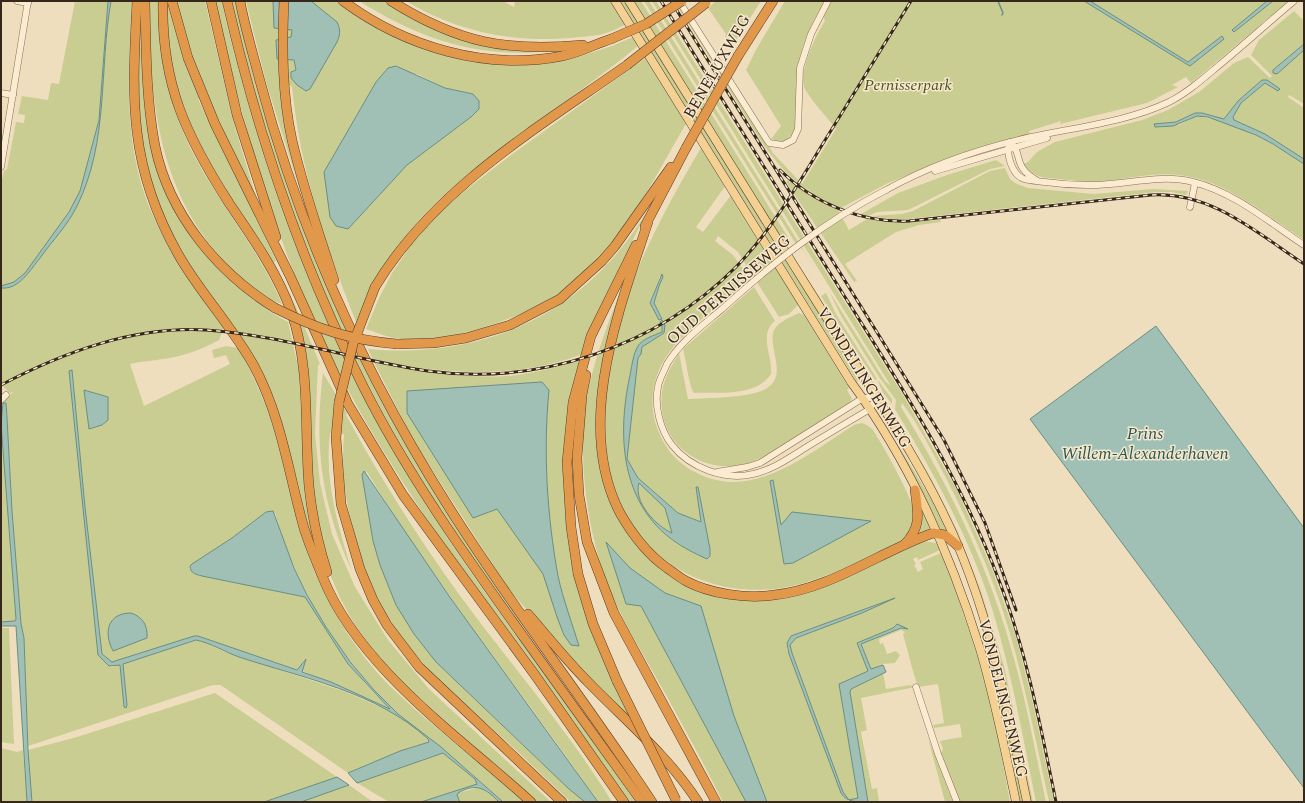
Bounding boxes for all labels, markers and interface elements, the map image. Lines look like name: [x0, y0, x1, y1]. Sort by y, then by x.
street label: BENELUXWEG: [677, 10, 756, 123]
park label: Pernisserpark: [864, 73, 953, 97]
street label: OUD PERNISSEWEG: [661, 229, 796, 351]
street label: VONDELINGENWEG: [811, 302, 917, 453]
water label: Prins Willem-Alexanderhaven: [1061, 421, 1229, 467]
street label: VONDELINGENWEG: [972, 617, 1034, 780]

